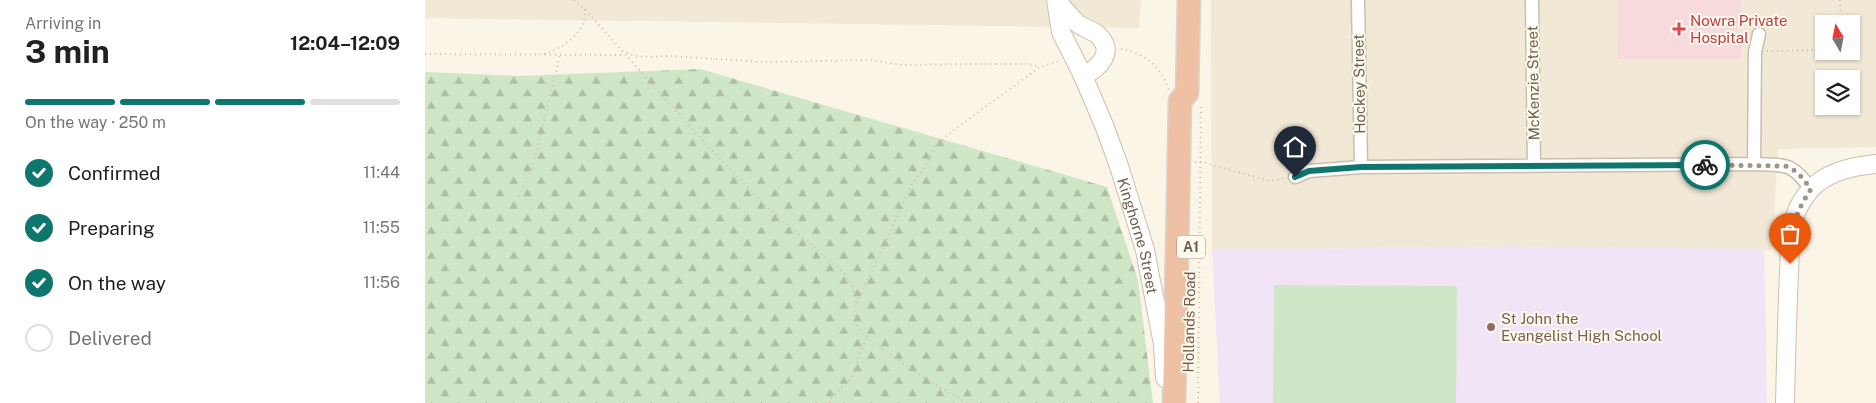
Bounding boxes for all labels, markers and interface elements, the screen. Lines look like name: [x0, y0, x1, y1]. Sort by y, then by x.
place label: Nowra Private Hospital: [1690, 12, 1787, 46]
text: Arriving in: [25, 14, 101, 33]
north arrow: [1815, 15, 1860, 60]
map controls: [1815, 15, 1860, 115]
marker: Nowra Private Hospital: [1672, 22, 1686, 36]
street label: McKenzie Street: [1523, 25, 1543, 141]
text: 12:04–12:09: [290, 32, 400, 54]
text: 3 min: [25, 33, 110, 70]
street label: Hockey Street: [1350, 34, 1368, 134]
button: layers: [1815, 70, 1860, 115]
text: On the way · 250 m: [25, 113, 166, 132]
pin: [1274, 126, 1316, 177]
icon: home: [1281, 133, 1309, 161]
courier: [1680, 140, 1730, 190]
icon: bike: [1691, 151, 1719, 179]
icon: check: [25, 159, 53, 187]
text: Confirmed: [68, 162, 161, 184]
text: 11:44: [363, 163, 400, 182]
street label: Kinghorne Street: [1115, 176, 1162, 295]
pin: [1769, 213, 1811, 264]
icon: check: [25, 214, 53, 242]
text: Preparing: [68, 217, 155, 239]
text: 11:55: [363, 218, 400, 237]
icon: bag: [1776, 220, 1804, 248]
road number: A1: [1177, 236, 1205, 258]
icon: check: [25, 269, 53, 297]
street label: Hollands Road: [1180, 271, 1198, 373]
text: On the way: [68, 272, 166, 294]
text: 11:56: [363, 273, 400, 292]
place label: St John the Evangelist High School: [1501, 310, 1662, 344]
marker: St John the Evangelist High School: [1485, 321, 1497, 333]
text: Delivered: [68, 327, 152, 349]

